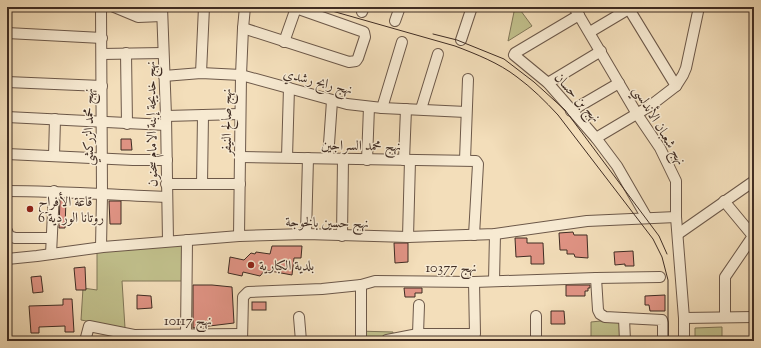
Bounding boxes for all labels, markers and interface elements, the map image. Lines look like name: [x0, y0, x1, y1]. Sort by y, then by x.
street label: نهج خديجة إبنة الامام سحنون: [142, 61, 165, 187]
street label: نهج رابح رشدي: [280, 65, 354, 102]
street label: نهج بن حسان: [548, 69, 604, 128]
street label: نهج شعبان الأندلسي: [625, 82, 692, 170]
street label: نهج محمد الزركشي: [80, 88, 102, 166]
street label: نهج صالح النيفر: [218, 88, 239, 158]
street label: نهج محمد السراجين: [321, 136, 401, 159]
place label: قاعة الأفراح روتانا الوردية 6: [38, 191, 104, 229]
marker: قاعة الأفراح روتانا الوردية 6: [25, 204, 35, 214]
street label: نهج حسين بالخوجة: [285, 213, 369, 236]
place label: بلدية الكبارية: [259, 257, 315, 277]
street label: نهج 10377: [425, 259, 477, 280]
marker: بلدية الكبارية: [246, 260, 256, 270]
street label: نهج 10117: [164, 312, 212, 333]

